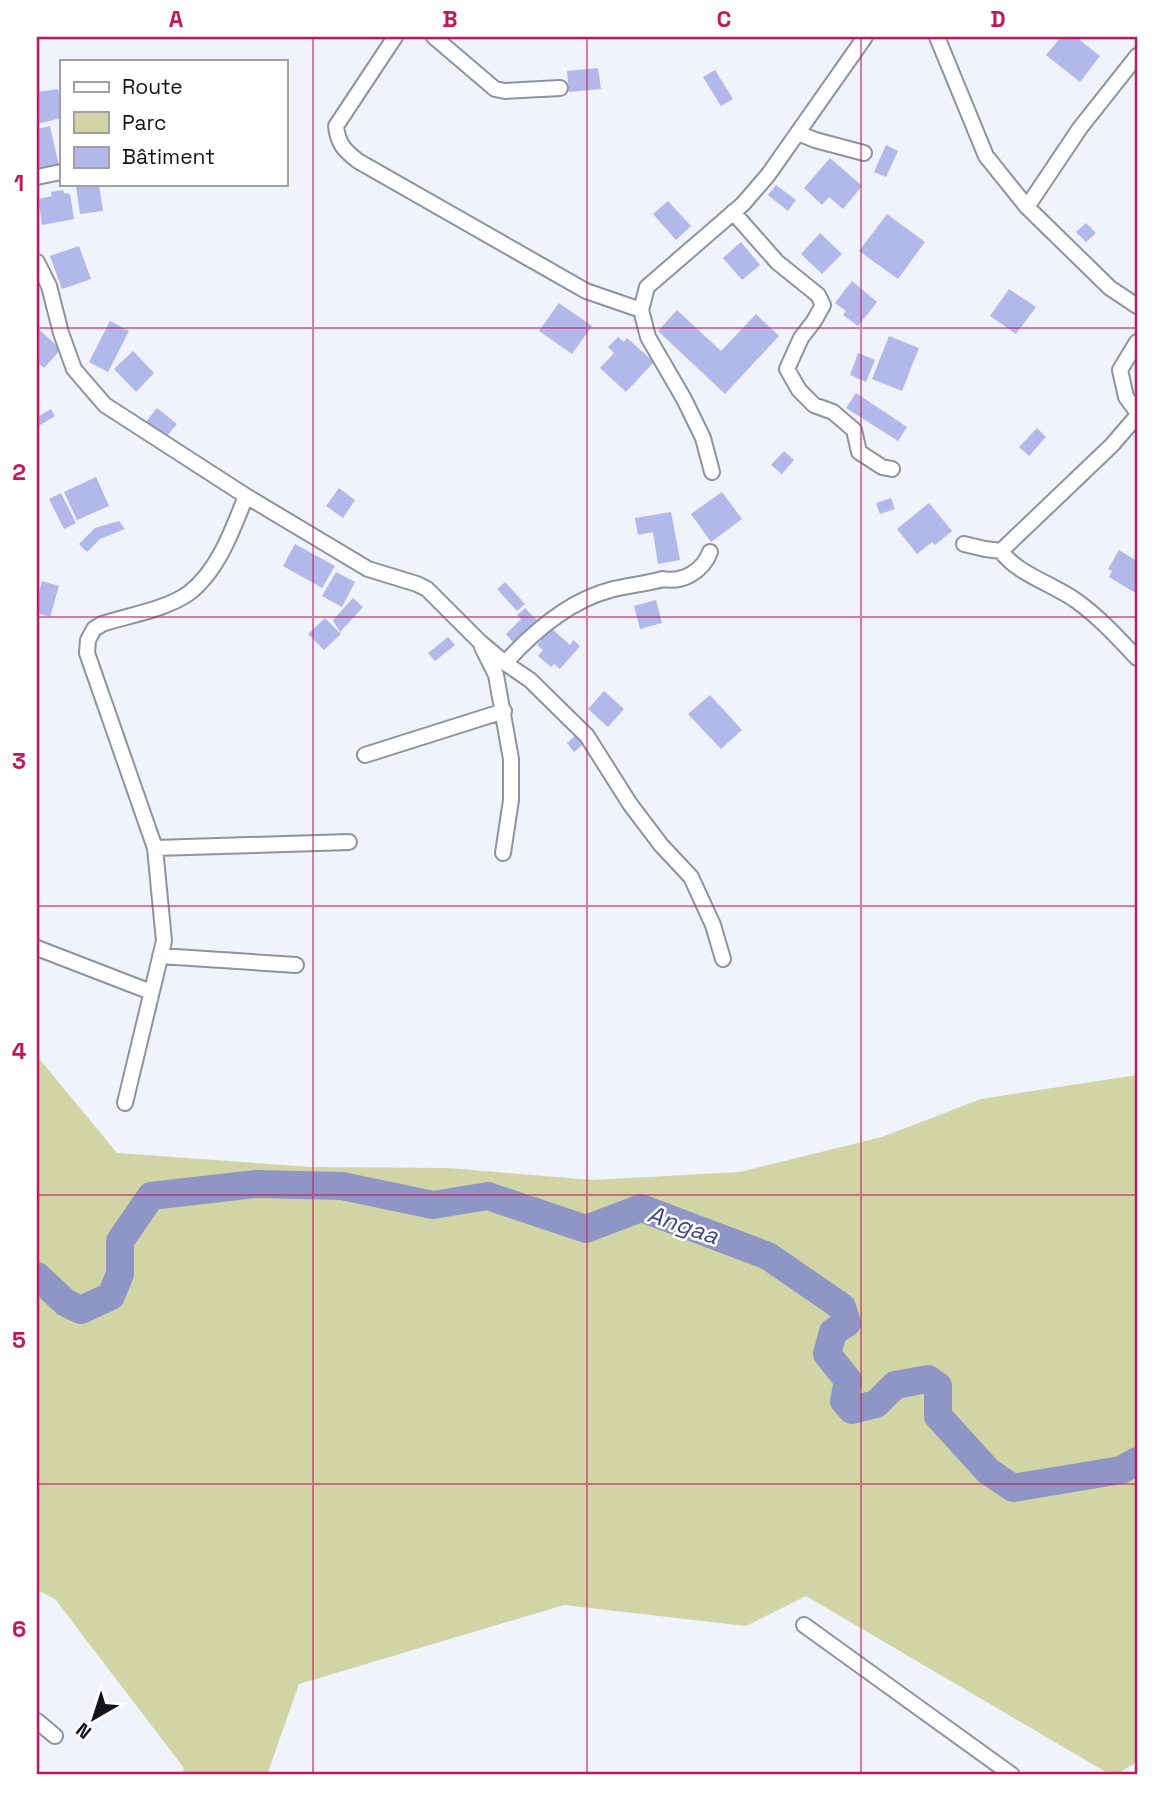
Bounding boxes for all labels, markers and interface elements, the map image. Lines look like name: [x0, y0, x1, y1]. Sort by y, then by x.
text: A: [169, 4, 184, 34]
text: B: [442, 4, 458, 34]
text: C: [717, 4, 731, 34]
text: D: [990, 4, 1006, 34]
legend: [60, 60, 287, 186]
text: Route: [122, 73, 183, 100]
text: Parc: [122, 109, 167, 136]
text: Bâtiment: [122, 143, 215, 170]
text: 1: [14, 168, 24, 198]
text: 2: [12, 457, 26, 487]
text: 3: [12, 746, 26, 776]
text: 4: [12, 1036, 27, 1066]
water label: Angaa: [644, 1198, 723, 1251]
text: 5: [12, 1325, 26, 1355]
text: 6: [12, 1614, 26, 1644]
north arrow: [60, 1682, 130, 1752]
text: N: [71, 1717, 96, 1745]

